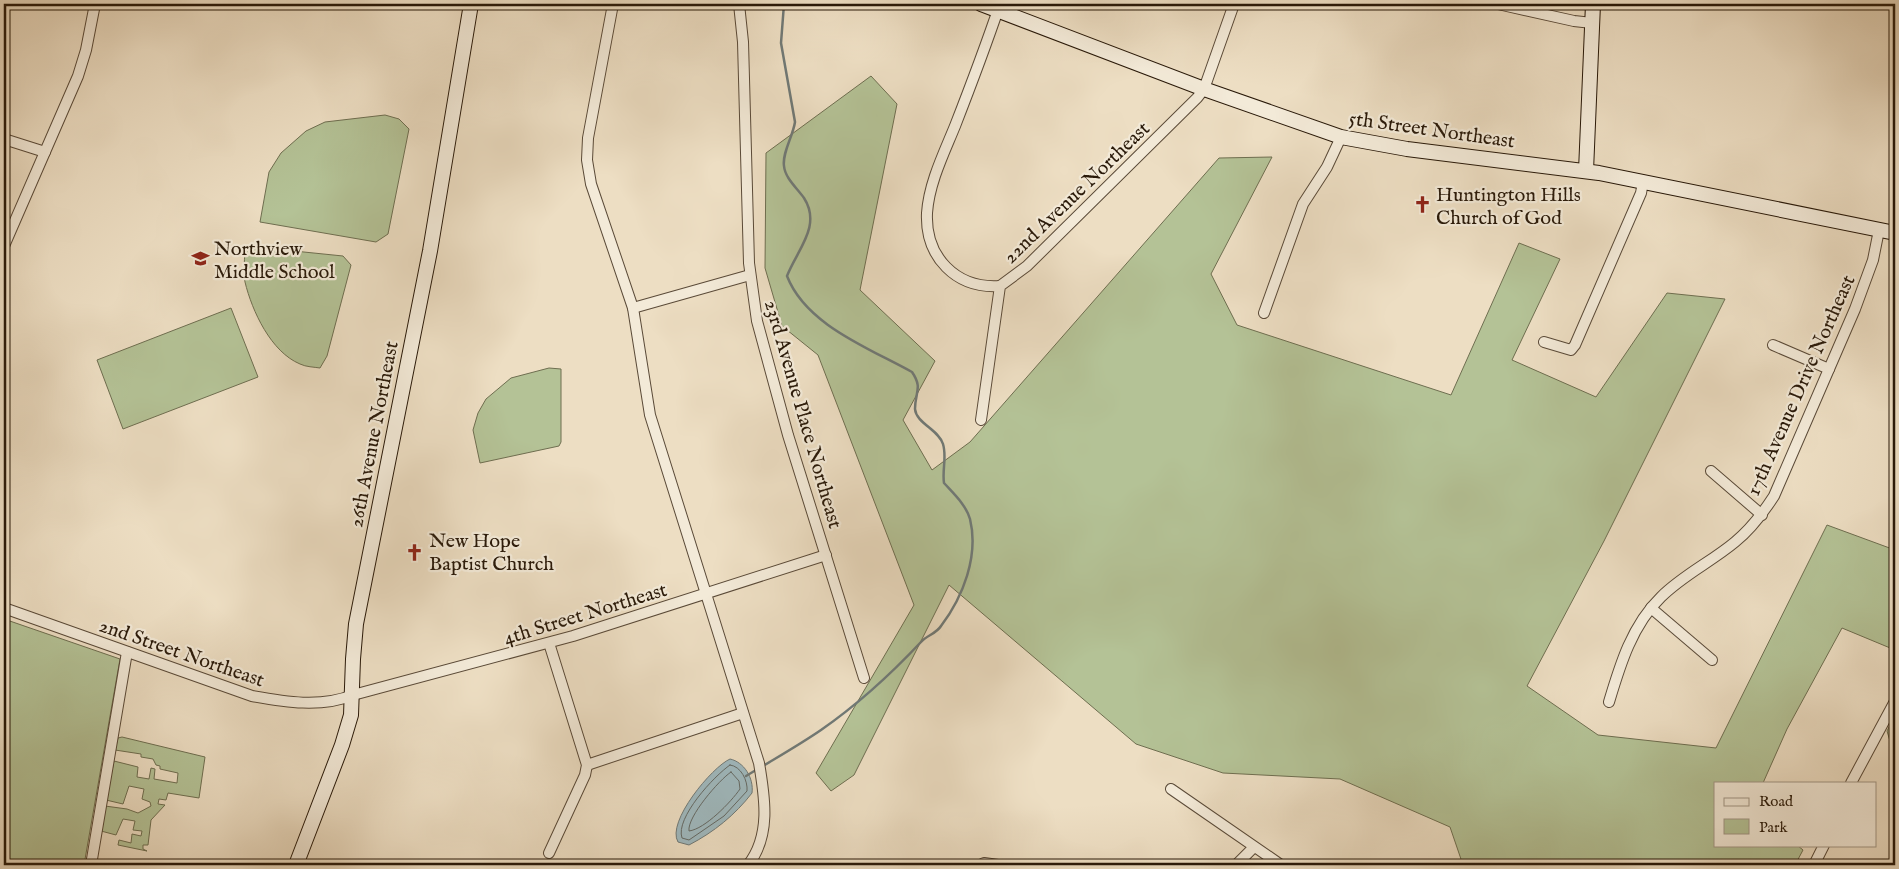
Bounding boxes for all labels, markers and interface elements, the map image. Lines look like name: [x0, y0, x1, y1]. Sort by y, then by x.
street label: 5th Street Northeast: [1347, 106, 1516, 155]
street label: 22nd Avenue Northeast: [999, 117, 1156, 269]
place label: Huntington Hills Church of God: [1436, 183, 1581, 231]
church icon: Huntington Hills Church of God: [1412, 195, 1432, 215]
place label: Northview Middle School: [214, 237, 335, 285]
school or university icon: Northview Middle School: [190, 249, 210, 269]
street label: 17th Avenue Drive Northeast: [1741, 271, 1861, 500]
street label: 23rd Avenue Place Northeast: [758, 297, 847, 532]
street label: 26th Avenue Northeast: [344, 339, 405, 530]
place label: New Hope Baptist Church: [429, 529, 554, 577]
church icon: New Hope Baptist Church: [405, 542, 425, 562]
street label: 4th Street Northeast: [501, 578, 670, 651]
street label: 2nd Street Northeast: [96, 613, 268, 693]
legend: [1714, 782, 1876, 846]
text: Road: [1759, 792, 1794, 811]
text: Park: [1759, 818, 1789, 837]

